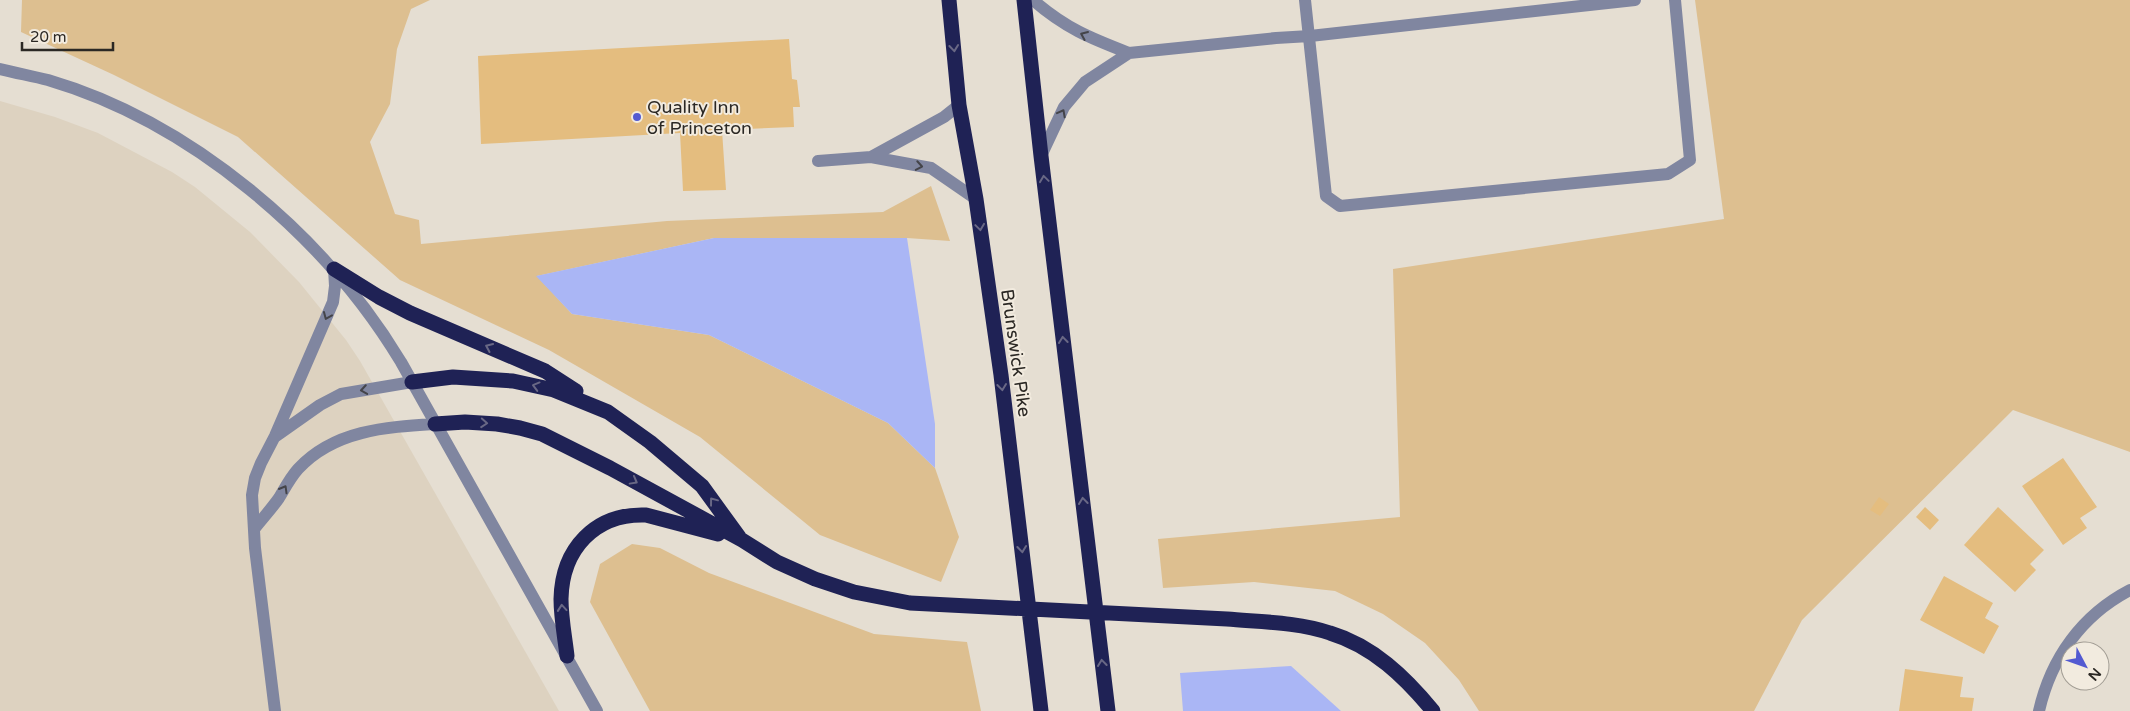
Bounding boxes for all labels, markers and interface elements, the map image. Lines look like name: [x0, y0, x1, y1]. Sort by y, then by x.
scale bar: [22, 20, 114, 52]
text: 20 m: [30, 28, 67, 46]
one-way arrow: [1080, 31, 1089, 41]
one-way arrow: [948, 45, 959, 53]
place label: Quality Inn of Princeton: [647, 96, 752, 139]
one-way arrow: [1056, 109, 1066, 118]
marker: Quality Inn of Princeton: [631, 111, 643, 123]
one-way arrow: [915, 160, 924, 170]
one-way arrow: [1039, 174, 1050, 182]
one-way arrow: [974, 223, 985, 231]
street label: Brunswick Pike: [996, 288, 1036, 418]
one-way arrow: [322, 311, 333, 320]
one-way arrow: [1059, 336, 1069, 344]
one-way arrow: [485, 342, 494, 353]
one-way arrow: [531, 381, 540, 392]
one-way arrow: [360, 384, 369, 394]
one-way arrow: [996, 384, 1007, 392]
one-way arrow: [480, 417, 488, 428]
one-way arrow: [629, 475, 638, 485]
one-way arrow: [278, 485, 288, 494]
one-way arrow: [1078, 497, 1089, 505]
one-way arrow: [710, 498, 718, 507]
one-way arrow: [1016, 545, 1027, 553]
one-way arrow: [557, 604, 568, 612]
north arrow: [2060, 641, 2110, 691]
one-way arrow: [1097, 658, 1108, 666]
text: N: [2084, 664, 2105, 684]

